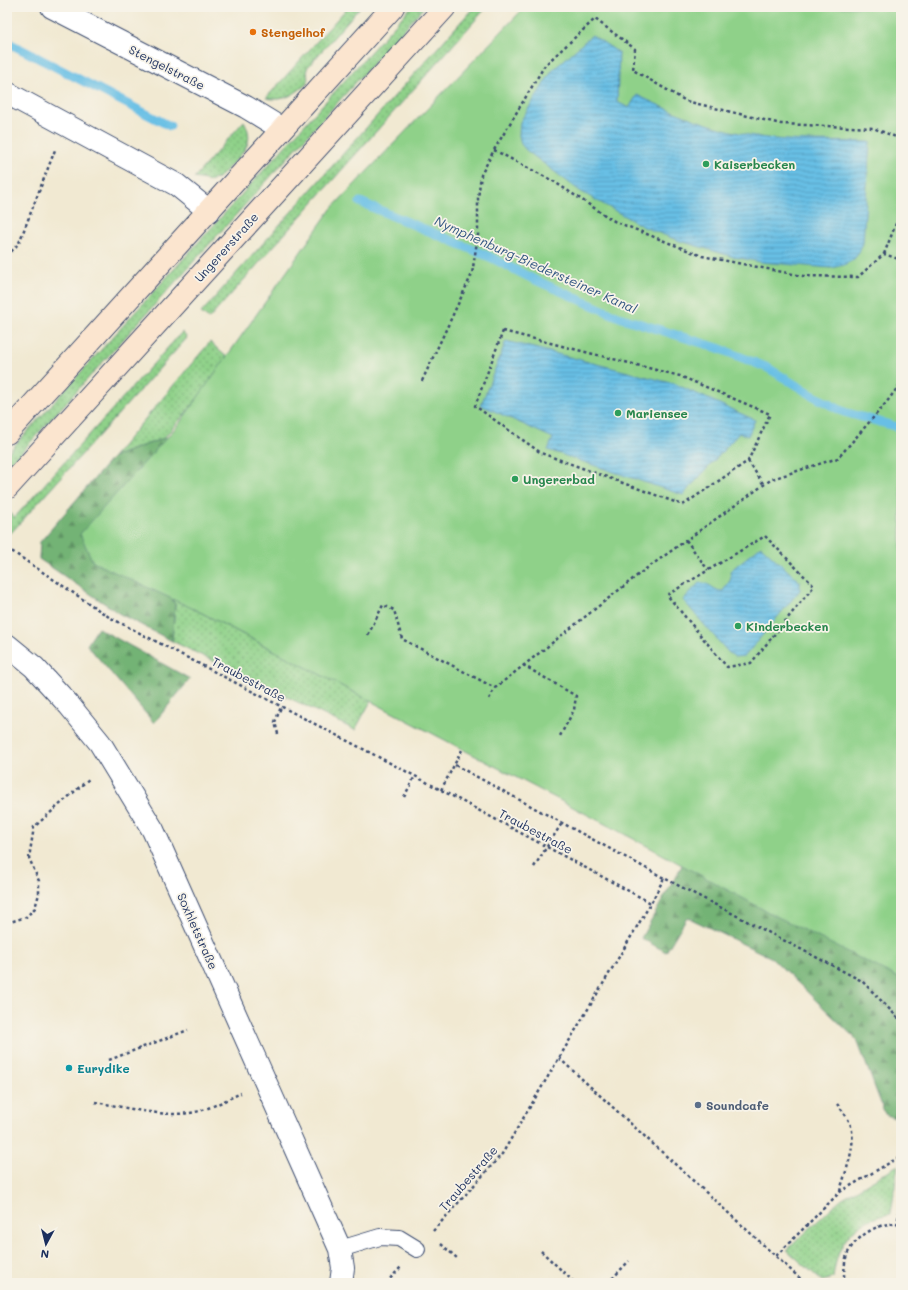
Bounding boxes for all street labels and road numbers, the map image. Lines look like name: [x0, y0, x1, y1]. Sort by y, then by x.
street label: Stengelstraße: [126, 41, 208, 93]
street label: Ungererstraße: [191, 209, 261, 285]
street label: Traubestraße: [209, 653, 289, 705]
street label: Traubestraße: [496, 805, 576, 857]
street label: Soxhletstraße: [174, 890, 222, 972]
street label: Traubestraße: [435, 1142, 501, 1214]

